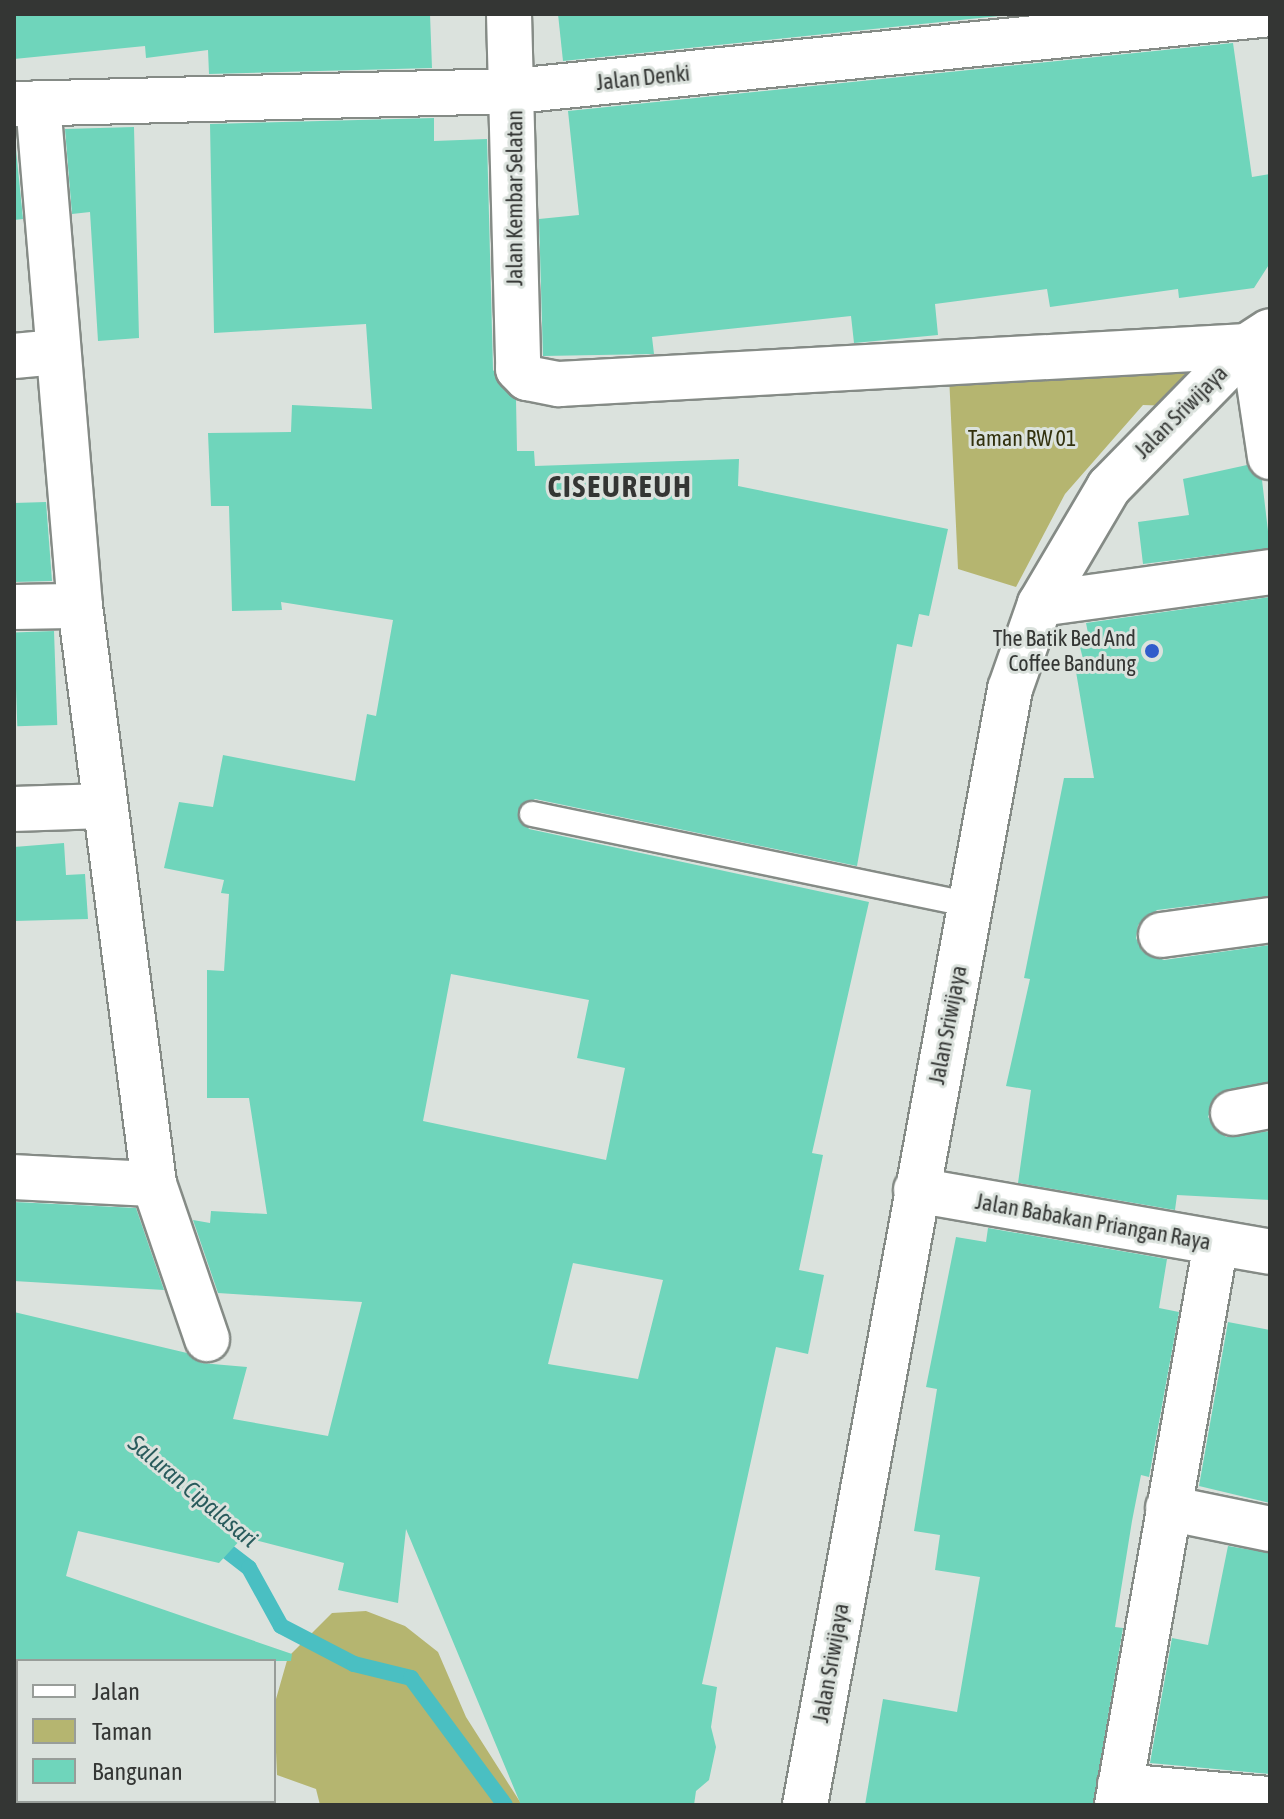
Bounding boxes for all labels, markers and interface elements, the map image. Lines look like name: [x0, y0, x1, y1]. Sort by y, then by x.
street label: Jalan Denki: [595, 60, 691, 96]
street label: Jalan Kembar Selatan: [502, 110, 528, 286]
street label: Jalan Sriwijaya: [1129, 360, 1233, 464]
park label: Taman RW 01: [968, 426, 1076, 452]
district label: CISEUREUH: [547, 468, 693, 504]
place label: The Batik Bed And Coffee Bandung: [993, 625, 1136, 676]
marker: The Batik Bed And Coffee Bandung: [1143, 642, 1161, 660]
street label: Jalan Sriwijaya: [924, 963, 972, 1087]
street label: Jalan Babakan Priangan Raya: [973, 1188, 1213, 1256]
water label: Saluran Cipalasari: [123, 1429, 263, 1553]
street label: Jalan Sriwijaya: [808, 1601, 854, 1725]
legend: [16, 1659, 276, 1803]
text: Jalan: [92, 1678, 140, 1705]
text: Taman: [92, 1718, 152, 1745]
text: Bangunan: [92, 1758, 183, 1785]

